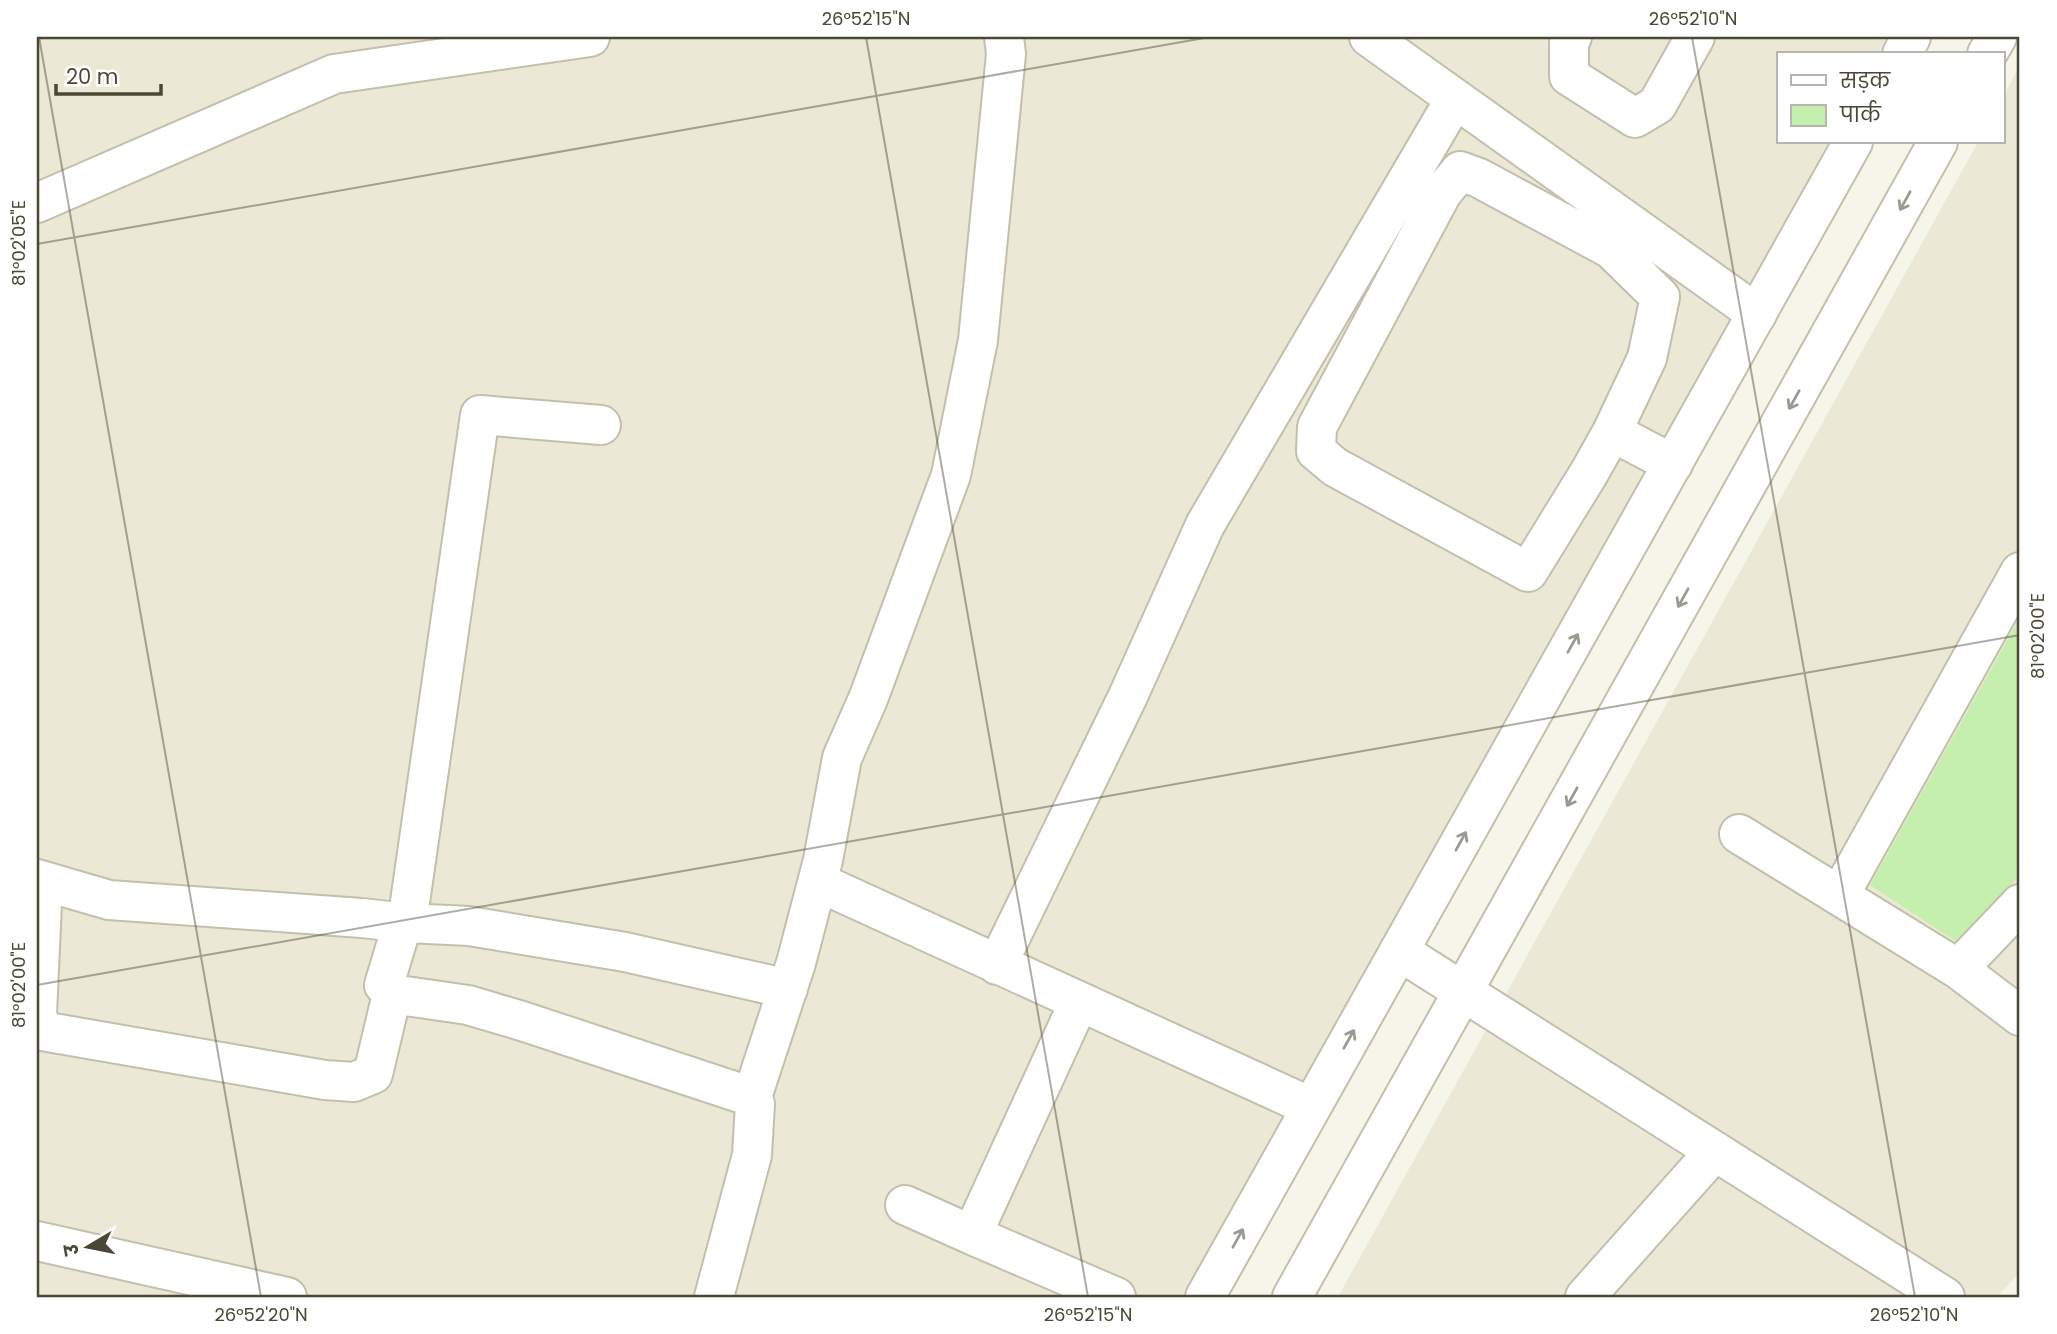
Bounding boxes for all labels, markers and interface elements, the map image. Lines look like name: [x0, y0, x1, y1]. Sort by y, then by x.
text: 26°52'15"N: [822, 6, 910, 31]
text: 26°52'10"N: [1649, 6, 1737, 31]
scale bar: [56, 52, 161, 96]
legend: [1777, 52, 2004, 144]
text: 20 m: [66, 62, 119, 91]
text: सड़क: [1839, 66, 1891, 95]
text: पार्क: [1839, 100, 1882, 129]
one-way arrow: [1898, 191, 1912, 211]
text: 81°02'05"E: [6, 200, 31, 286]
one-way arrow: [1787, 389, 1800, 410]
one-way arrow: [1676, 588, 1690, 608]
text: 81°02'00"E: [2025, 593, 2050, 679]
one-way arrow: [1567, 633, 1580, 654]
one-way arrow: [1565, 786, 1578, 807]
one-way arrow: [1455, 831, 1468, 852]
text: 81°02'00"E: [6, 942, 31, 1028]
one-way arrow: [1342, 1030, 1356, 1050]
north arrow: [52, 1212, 122, 1282]
one-way arrow: [1231, 1228, 1245, 1248]
text: उ: [57, 1241, 86, 1258]
text: 26°52'20"N: [214, 1302, 308, 1327]
text: 26°52'15"N: [1044, 1302, 1132, 1327]
text: 26°52'10"N: [1870, 1302, 1958, 1327]

